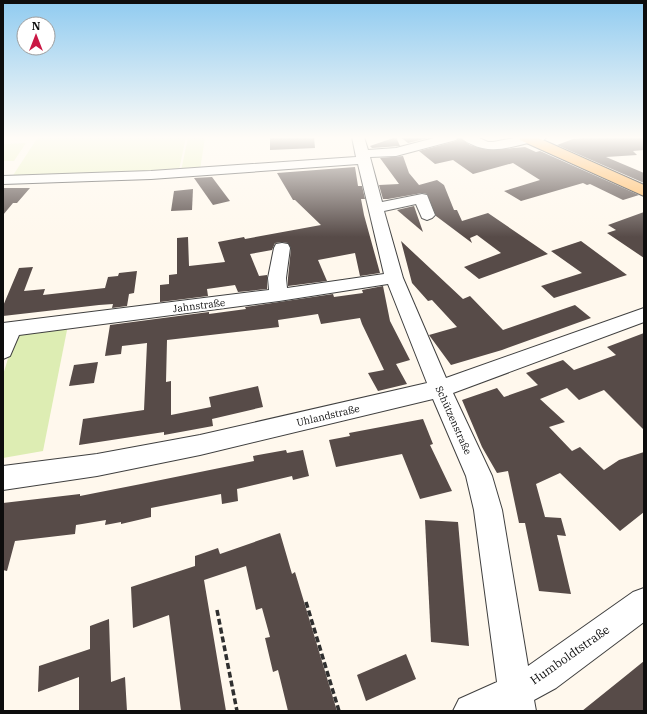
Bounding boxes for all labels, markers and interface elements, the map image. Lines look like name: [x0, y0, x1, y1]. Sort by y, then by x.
north arrow: [16, 16, 56, 56]
text: N: [32, 19, 41, 33]
street label: Jahnstraße: [172, 296, 226, 315]
street label: Schützenstraße: [433, 384, 474, 457]
street label: Uhlandstraße: [295, 402, 361, 429]
street label: Humboldtstraße: [527, 622, 612, 688]

